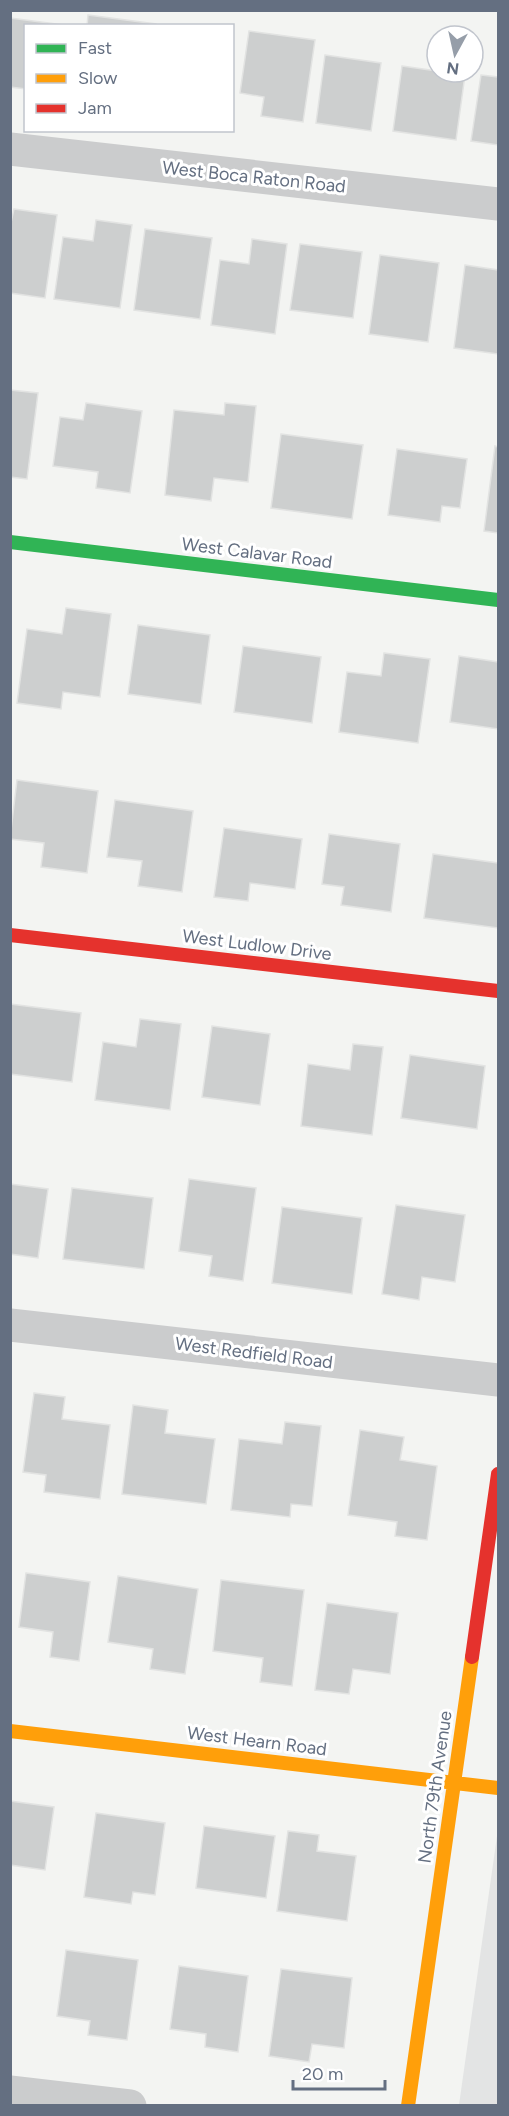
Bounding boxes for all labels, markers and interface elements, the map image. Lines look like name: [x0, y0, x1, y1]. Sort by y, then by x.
legend: [24, 24, 234, 132]
north arrow: [425, 24, 485, 84]
text: Fast: [78, 37, 112, 59]
text: N: [446, 58, 460, 79]
text: Slow: [78, 67, 117, 89]
text: Jam: [78, 97, 112, 119]
street label: West Boca Raton Road: [161, 156, 347, 198]
street label: West Calavar Road: [180, 533, 334, 573]
street label: West Ludlow Drive: [181, 925, 333, 965]
street label: West Redfield Road: [174, 1332, 334, 1374]
street label: North 79th Avenue: [413, 1709, 457, 1865]
street label: West Hearn Road: [186, 1722, 328, 1760]
scale bar: [293, 2053, 384, 2091]
text: 20 m: [302, 2063, 343, 2085]

